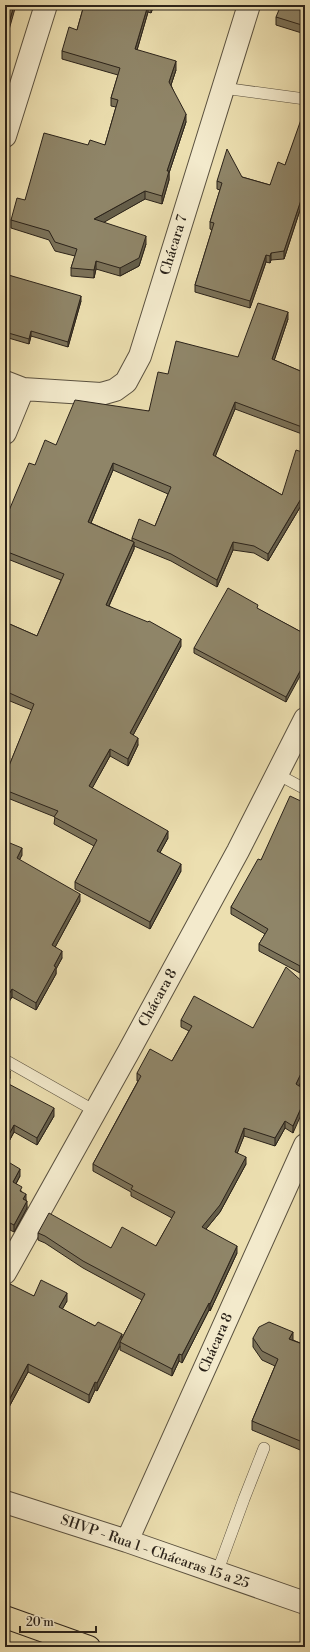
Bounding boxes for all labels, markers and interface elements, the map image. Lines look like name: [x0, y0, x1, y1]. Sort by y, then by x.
street label: Chácara 7: [156, 213, 192, 277]
street label: Chácara 8: [135, 966, 181, 1030]
street label: Chácara 8: [195, 1310, 237, 1376]
street label: SHVP - Rua 1 - Chácaras 15 a 25: [58, 1511, 252, 1593]
scale bar: [20, 1608, 96, 1634]
text: 20 m: [26, 1615, 54, 1630]

